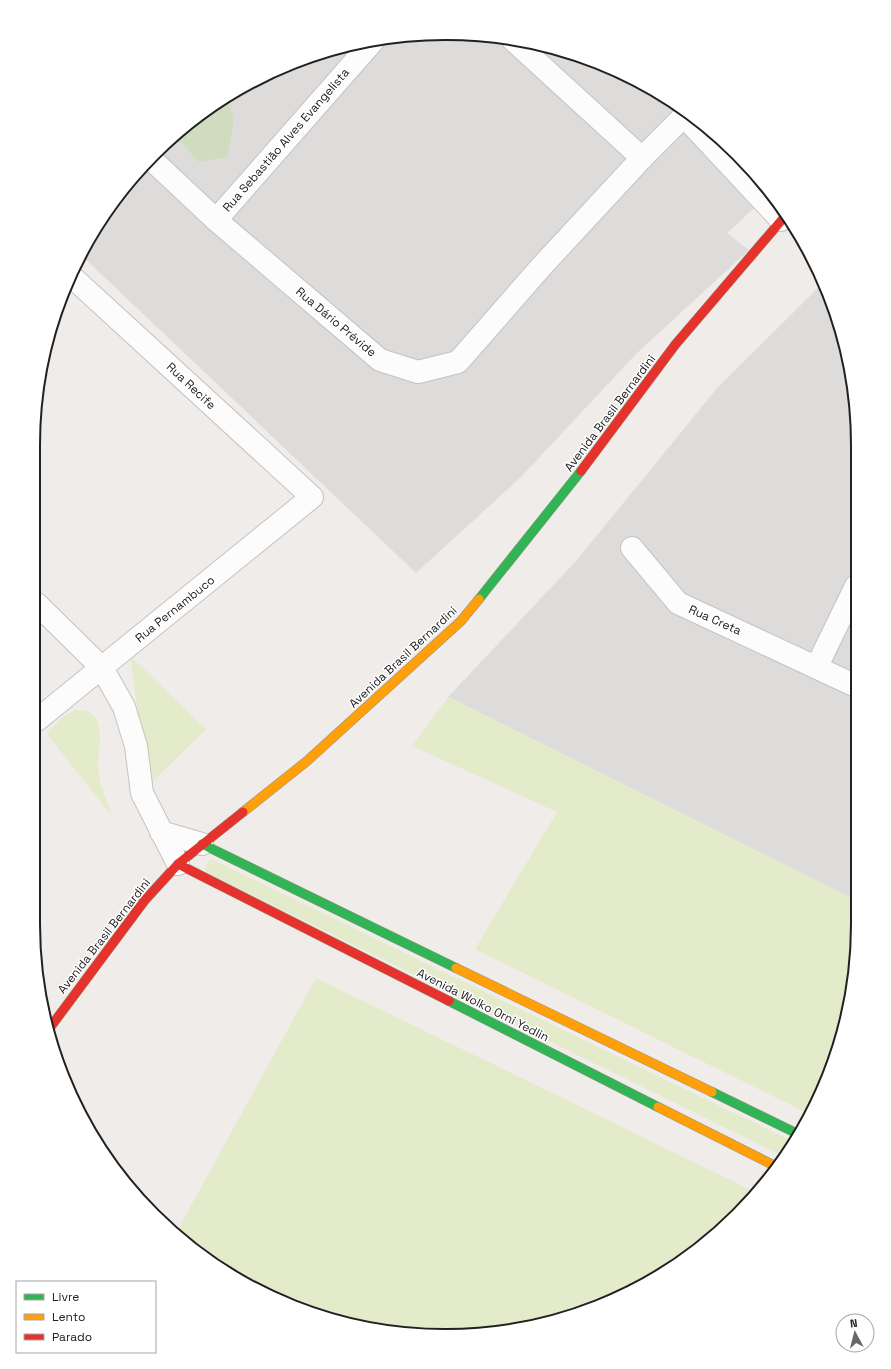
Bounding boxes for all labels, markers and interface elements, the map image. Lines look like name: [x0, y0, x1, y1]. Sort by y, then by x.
street label: Rua Sebastião Alves Evangelista: [219, 65, 353, 215]
street label: Rua Dário Prévide: [292, 284, 380, 360]
street label: Avenida Brasil Bernardini: [561, 351, 659, 475]
street label: Rua Recife: [163, 359, 219, 413]
street label: Rua Pernambuco: [132, 572, 218, 646]
street label: Rua Creta: [686, 601, 744, 639]
street label: Avenida Brasil Bernardini: [346, 603, 460, 711]
street label: Avenida Brasil Bernardini: [54, 875, 154, 997]
street label: Avenida Wolko Orni Yedlin: [414, 965, 552, 1045]
legend: [16, 1281, 156, 1353]
text: Livre: [52, 1289, 79, 1305]
text: Lento: [52, 1309, 86, 1325]
north arrow: [835, 1313, 875, 1353]
text: N: [849, 1316, 858, 1330]
text: Parado: [52, 1329, 92, 1345]

